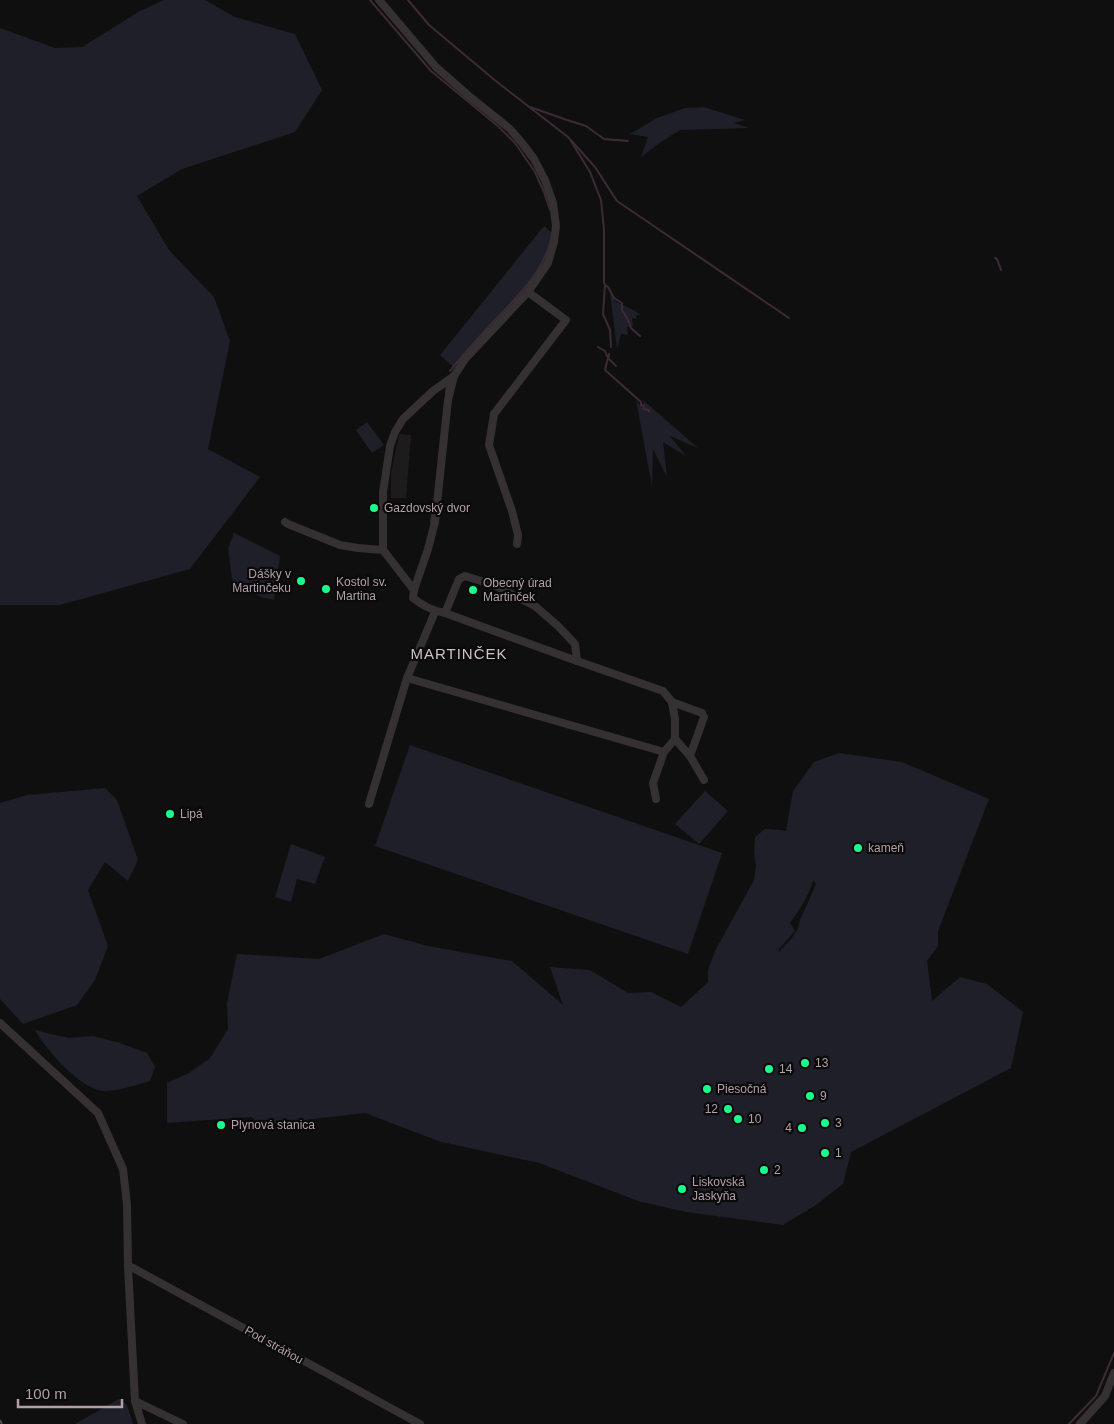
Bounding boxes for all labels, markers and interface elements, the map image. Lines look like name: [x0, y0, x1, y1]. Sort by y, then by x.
place label: Gazdovský dvor: [384, 501, 470, 515]
marker: Gazdovský dvor: [368, 502, 380, 514]
place label: Dášky v Martinčeku: [232, 567, 291, 595]
marker: Dášky v Martinčeku: [295, 575, 307, 587]
place label: Kostol sv. Martina: [336, 575, 387, 603]
place label: Obecný úrad Martinček: [483, 576, 552, 604]
marker: Kostol sv. Martina: [320, 583, 332, 595]
marker: Obecný úrad Martinček: [467, 584, 479, 596]
district label: MARTINČEK: [410, 645, 508, 662]
place label: Lipá: [180, 807, 203, 821]
marker: Lipá: [164, 808, 176, 820]
place label: kameň: [868, 841, 904, 855]
marker: kameň: [852, 842, 864, 854]
place label: 13: [815, 1056, 829, 1070]
marker: 13: [799, 1057, 811, 1069]
place label: 14: [779, 1062, 793, 1076]
marker: 14: [763, 1063, 775, 1075]
place label: Piesočná: [717, 1082, 767, 1096]
marker: Piesočná: [701, 1083, 713, 1095]
place label: 9: [820, 1089, 827, 1103]
marker: 9: [804, 1090, 816, 1102]
place label: 12: [705, 1102, 718, 1116]
marker: 12: [722, 1103, 734, 1115]
place label: 10: [748, 1112, 762, 1126]
marker: 10: [732, 1113, 744, 1125]
place label: 3: [835, 1116, 842, 1130]
marker: 3: [819, 1117, 831, 1129]
place label: Plynová stanica: [231, 1118, 315, 1132]
marker: Plynová stanica: [215, 1119, 227, 1131]
place label: 4: [785, 1121, 792, 1135]
marker: 4: [796, 1122, 808, 1134]
place label: 1: [835, 1146, 842, 1160]
marker: 1: [819, 1147, 831, 1159]
place label: 2: [774, 1163, 781, 1177]
marker: 2: [758, 1164, 770, 1176]
place label: Liskovská Jaskyňa: [692, 1175, 745, 1203]
marker: Liskovská Jaskyňa: [676, 1183, 688, 1195]
street label: Pod stráňou: [242, 1323, 306, 1367]
scale bar: [18, 1376, 121, 1408]
text: 100 m: [25, 1385, 67, 1402]

